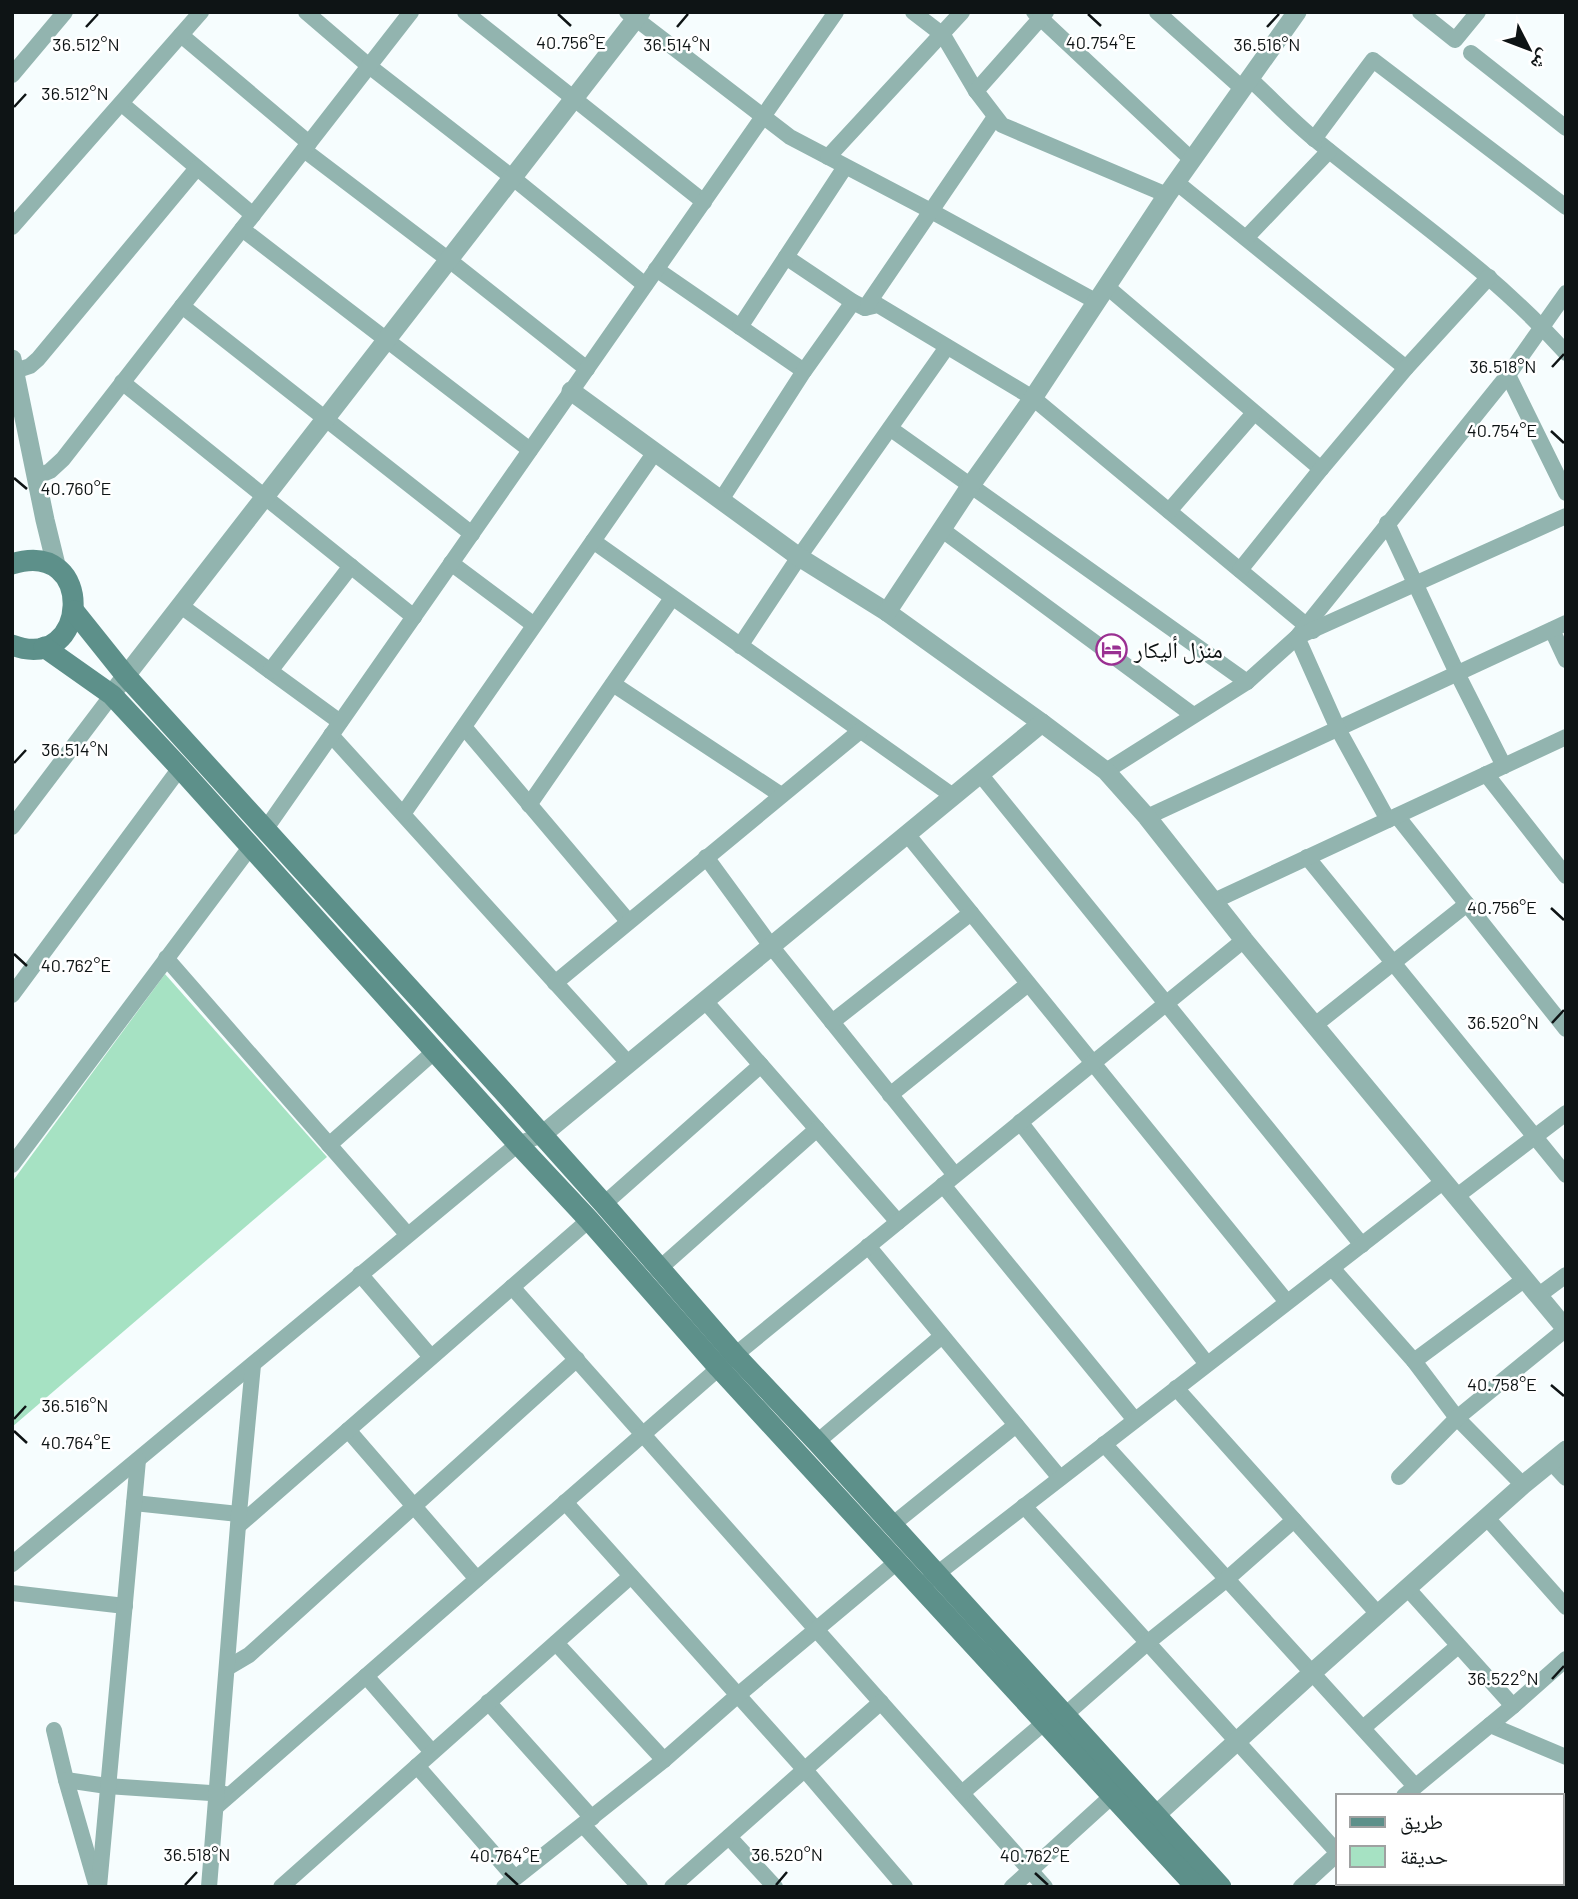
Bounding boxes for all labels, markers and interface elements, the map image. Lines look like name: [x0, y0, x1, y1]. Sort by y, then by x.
north arrow: [1494, 14, 1564, 84]
text: 40.756°E: [536, 31, 606, 53]
text: 40.754°E: [1066, 31, 1136, 53]
text: 36.512°N: [52, 33, 120, 55]
text: 36.514°N: [643, 33, 711, 55]
text: 36.516°N: [1234, 33, 1300, 55]
text: ش: [1526, 45, 1557, 76]
text: 36.512°N: [41, 82, 109, 104]
text: 36.518°N: [1470, 355, 1537, 377]
text: 40.754°E: [1467, 419, 1537, 441]
text: 40.760°E: [41, 477, 111, 499]
hotel icon: منزل أليكار: [1094, 633, 1128, 667]
place label: منزل أليكار: [1133, 635, 1223, 664]
text: 36.514°N: [41, 738, 109, 760]
text: 40.756°E: [1467, 896, 1537, 918]
text: 40.762°E: [41, 954, 111, 976]
text: 36.520°N: [1467, 1011, 1539, 1033]
text: 40.758°E: [1467, 1373, 1537, 1395]
text: 36.516°N: [42, 1394, 108, 1416]
text: 40.764°E: [41, 1431, 111, 1453]
text: 36.522°N: [1467, 1667, 1539, 1689]
legend: [1336, 1794, 1564, 1885]
text: طريق: [1400, 1808, 1443, 1835]
text: 36.518°N: [164, 1843, 231, 1865]
text: 36.520°N: [751, 1843, 823, 1865]
text: حديقة: [1400, 1843, 1448, 1868]
text: 40.764°E: [470, 1844, 540, 1866]
text: 40.762°E: [1000, 1844, 1070, 1866]

